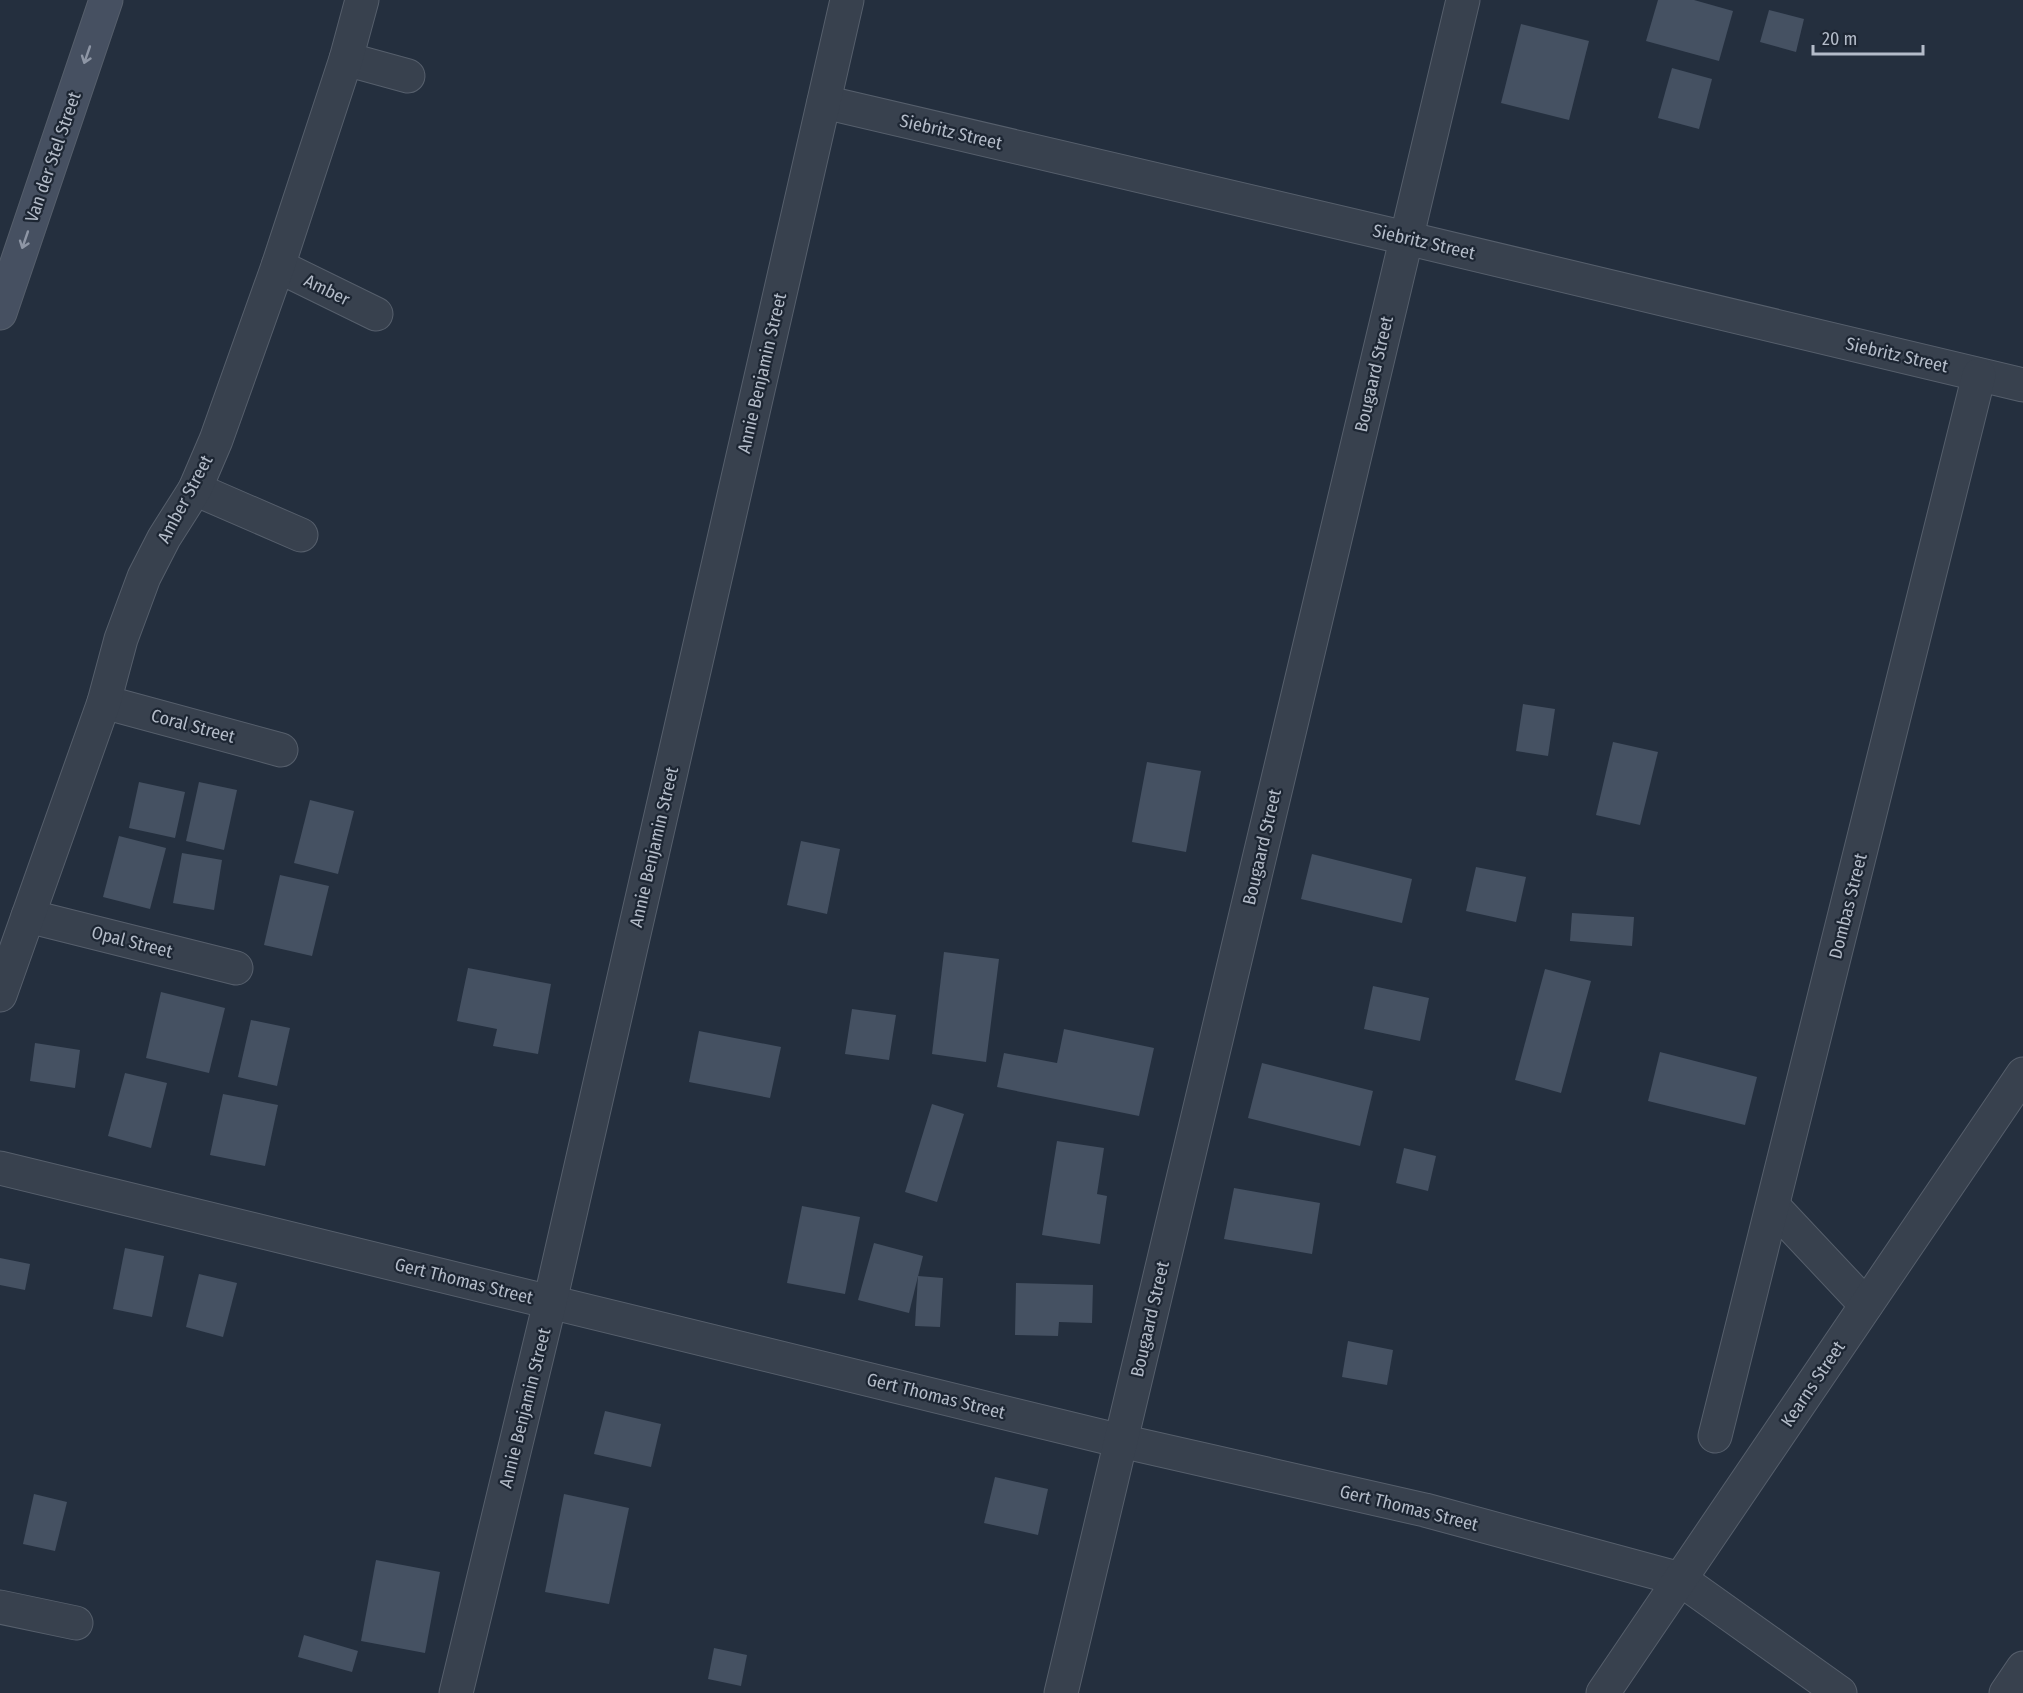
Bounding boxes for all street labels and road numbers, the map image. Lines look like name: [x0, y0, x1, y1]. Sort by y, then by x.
street label: Van der Stel Street: [20, 89, 86, 225]
street label: Siebritz Street: [898, 110, 1004, 154]
street label: Siebritz Street: [1371, 220, 1477, 264]
street label: Amber: [301, 270, 354, 311]
street label: Annie Benjamin Street: [733, 291, 791, 455]
street label: Bougaard Street: [1350, 314, 1398, 434]
street label: Siebritz Street: [1844, 333, 1950, 377]
street label: Amber Street: [153, 451, 217, 547]
street label: Coral Street: [149, 704, 237, 748]
street label: Annie Benjamin Street: [625, 765, 683, 929]
street label: Bougaard Street: [1238, 787, 1286, 907]
street label: Dombas Street: [1824, 851, 1872, 961]
street label: Opal Street: [89, 921, 175, 963]
street label: Gert Thomas Street: [393, 1253, 535, 1309]
street label: Bougaard Street: [1126, 1259, 1174, 1379]
street label: Annie Benjamin Street: [494, 1326, 556, 1490]
street label: Kearns Street: [1776, 1337, 1850, 1431]
street label: Gert Thomas Street: [865, 1368, 1007, 1424]
street label: Gert Thomas Street: [1338, 1480, 1480, 1536]

